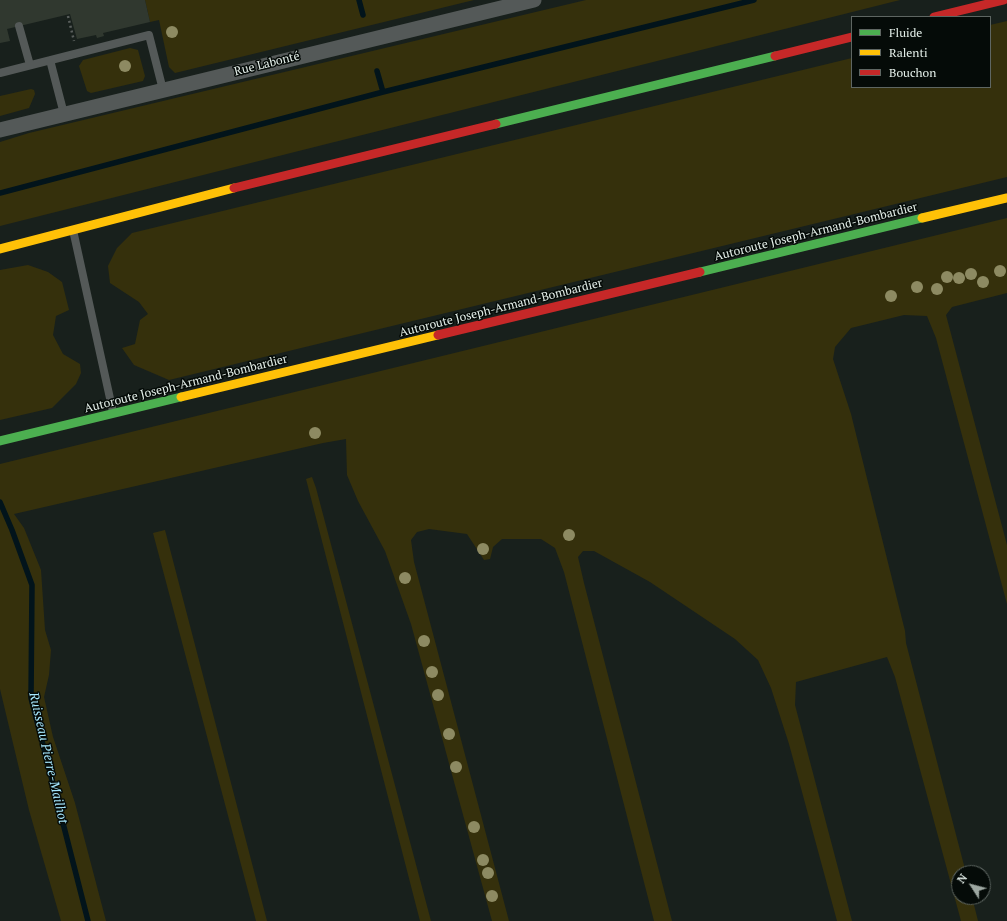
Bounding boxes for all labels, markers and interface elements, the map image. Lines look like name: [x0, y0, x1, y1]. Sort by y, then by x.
legend: [851, 16, 991, 88]
text: Fluide: [889, 25, 922, 40]
text: Ralenti: [889, 45, 928, 60]
street label: Rue Labonté: [233, 49, 301, 79]
text: Bouchon: [889, 65, 936, 80]
street label: Autoroute Joseph-Armand-Bombardier: [713, 200, 919, 264]
street label: Autoroute Joseph-Armand-Bombardier: [398, 276, 604, 340]
street label: Autoroute Joseph-Armand-Bombardier: [83, 352, 289, 416]
water label: Ruisseau Pierre-Mailhot: [25, 691, 71, 825]
north arrow: [951, 865, 991, 905]
text: N: [954, 871, 970, 886]

